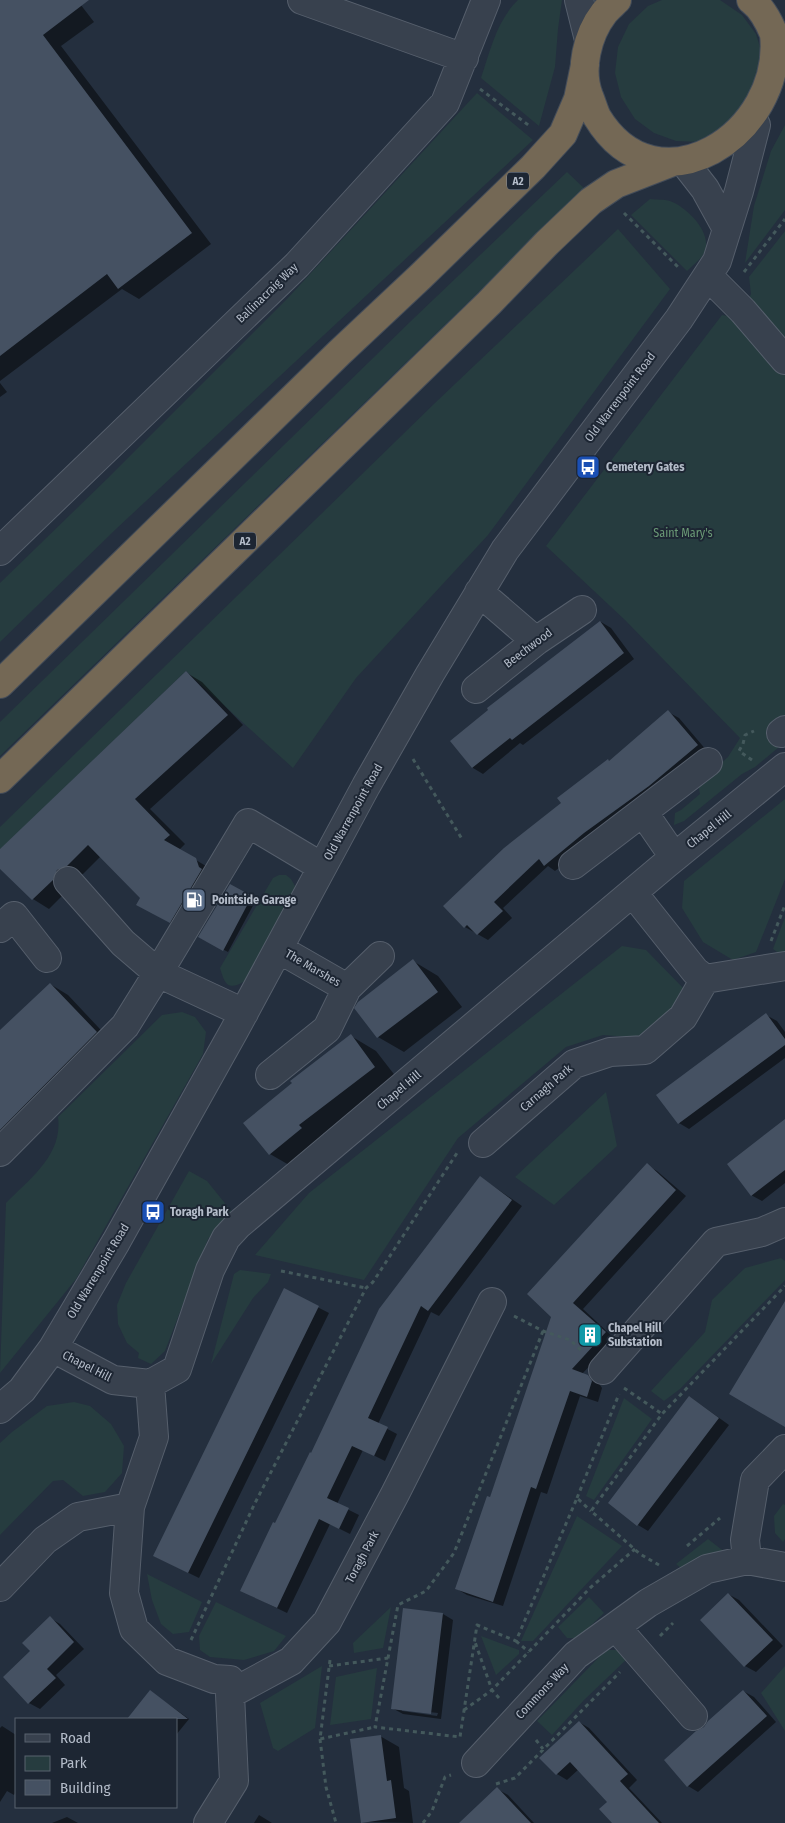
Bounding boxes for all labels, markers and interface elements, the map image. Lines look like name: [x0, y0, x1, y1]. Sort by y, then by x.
road number: A2: [507, 172, 529, 190]
street label: Ballinacraig Way: [233, 260, 301, 326]
street label: Old Warrenpoint Road: [582, 350, 658, 444]
bus stop icon: Cemetery Gates: [575, 454, 601, 480]
place label: Cemetery Gates: [606, 460, 685, 474]
park label: Saint Mary's: [653, 526, 713, 540]
road number: A2: [234, 532, 256, 550]
street label: Beechwood: [501, 625, 555, 671]
street label: Old Warrenpoint Road: [321, 761, 385, 863]
street label: Chapel Hill: [684, 807, 734, 851]
fuel station icon: Pointside Garage: [181, 887, 207, 913]
place label: Pointside Garage: [212, 893, 296, 907]
street label: The Marshes: [283, 947, 343, 989]
street label: Carnagh Park: [517, 1061, 575, 1114]
street label: Chapel Hill: [374, 1068, 424, 1112]
bus stop icon: Toragh Park: [140, 1199, 166, 1225]
place label: Toragh Park: [170, 1205, 230, 1219]
street label: Old Warrenpoint Road: [64, 1221, 132, 1321]
place label: Chapel Hill Substation: [608, 1321, 662, 1349]
building icon: Chapel Hill Substation: [577, 1322, 603, 1348]
street label: Chapel Hill: [60, 1348, 114, 1384]
street label: Toragh Park: [342, 1528, 382, 1585]
street label: Commons Way: [513, 1660, 572, 1722]
legend: [15, 1718, 178, 1808]
text: Road: [60, 1729, 91, 1747]
text: Park: [60, 1754, 87, 1772]
text: Building: [60, 1779, 111, 1797]

